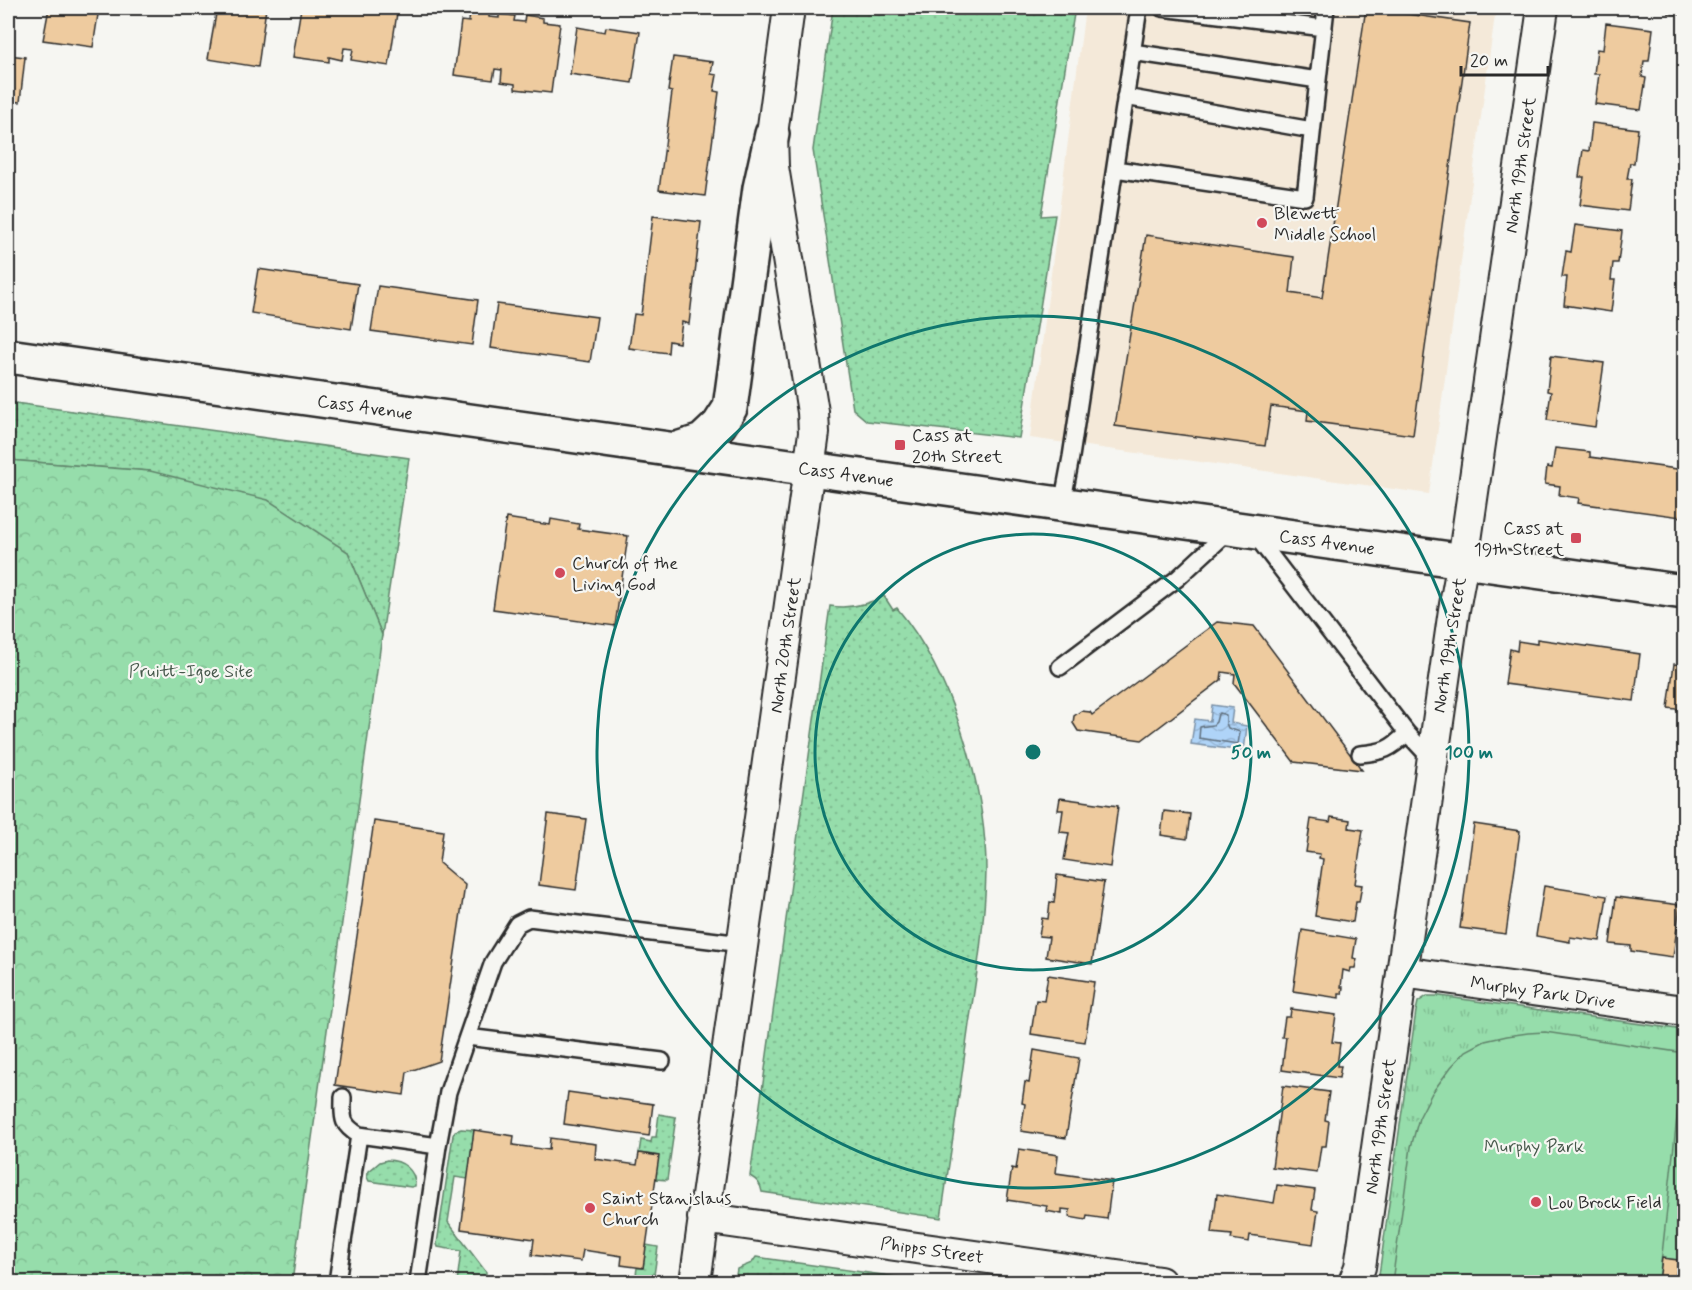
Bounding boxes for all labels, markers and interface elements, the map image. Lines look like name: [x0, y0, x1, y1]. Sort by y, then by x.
scale bar: [1461, 39, 1548, 77]
text: 20 m: [1470, 49, 1508, 73]
street label: North 19th Street: [1500, 95, 1542, 235]
place label: Blewett Middle School: [1274, 202, 1376, 247]
marker: Blewett Middle School: [1255, 216, 1269, 230]
street label: Cass Avenue: [316, 389, 414, 427]
place label: Cass at 20th Street: [912, 424, 1003, 469]
marker: Cass at 20th Street: [893, 438, 907, 452]
street label: Cass Avenue: [797, 456, 895, 494]
place label: Cass at 19th Street: [1474, 517, 1564, 562]
street label: Cass Avenue: [1278, 524, 1376, 562]
marker: Cass at 19th Street: [1569, 531, 1583, 545]
place label: Church of the Living God: [572, 552, 678, 597]
marker: Church of the Living God: [553, 566, 567, 580]
street label: North 20th Street: [765, 575, 807, 715]
street label: North 19th Street: [1427, 575, 1473, 715]
park label: Pruitt-Igoe Site: [129, 660, 253, 684]
text: 50 m: [1231, 741, 1271, 765]
text: 100 m: [1445, 741, 1493, 765]
centre of rings: [1023, 742, 1043, 762]
street label: Murphy Park Drive: [1469, 971, 1617, 1015]
street label: North 19th Street: [1360, 1056, 1402, 1196]
park label: Murphy Park: [1484, 1135, 1584, 1159]
place label: Saint Stanislaus Church: [602, 1187, 731, 1232]
place label: Lou Brock Field: [1548, 1191, 1662, 1215]
marker: Lou Brock Field: [1529, 1195, 1543, 1209]
marker: Saint Stanislaus Church: [583, 1201, 597, 1215]
street label: Phipps Street: [879, 1232, 985, 1270]

